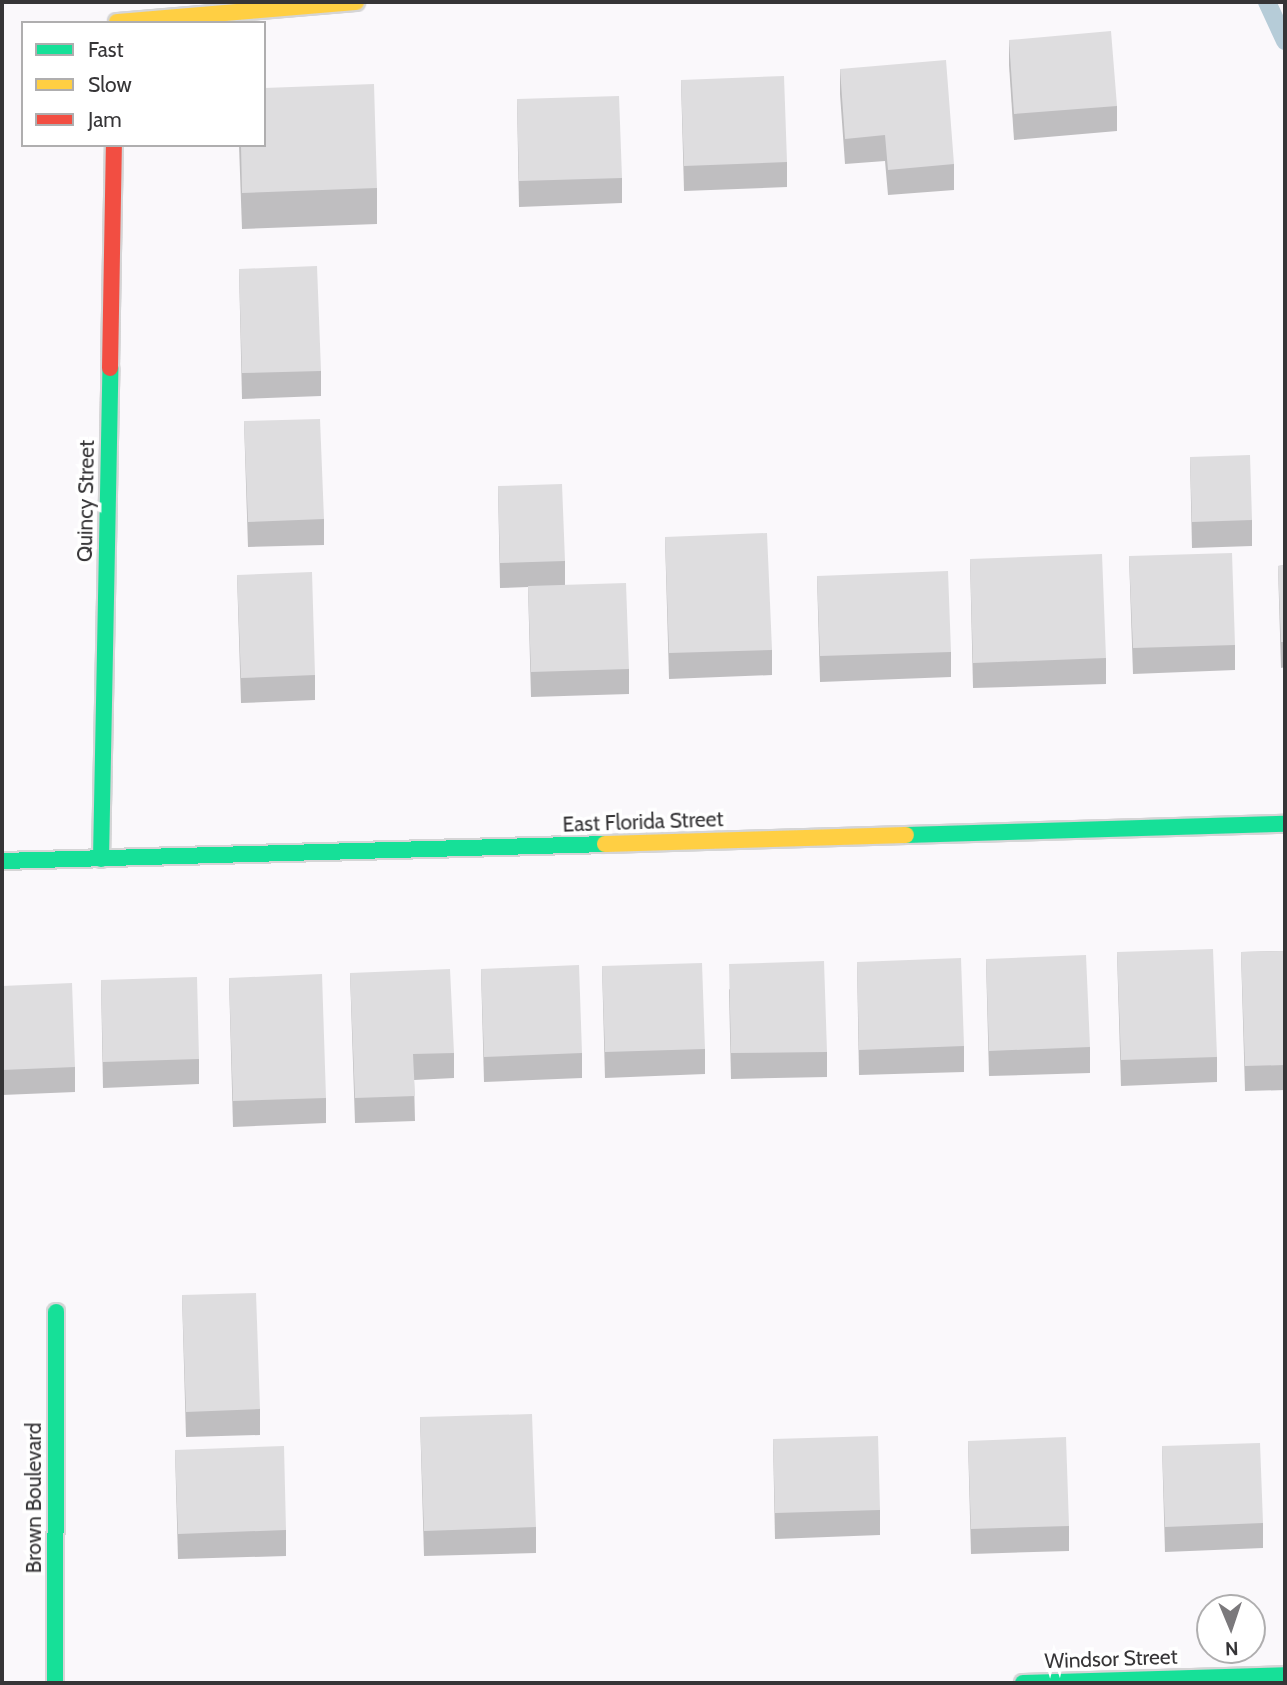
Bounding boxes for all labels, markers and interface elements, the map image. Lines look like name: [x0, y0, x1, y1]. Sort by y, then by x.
legend: [21, 21, 266, 147]
text: Fast: [88, 37, 124, 62]
text: Slow: [88, 72, 132, 97]
text: Jam: [88, 107, 122, 132]
street label: Quincy Street: [72, 440, 100, 562]
street label: East Florida Street: [562, 807, 724, 837]
street label: Brown Boulevard: [21, 1423, 47, 1573]
north arrow: [1196, 1594, 1266, 1664]
text: N: [1225, 1637, 1239, 1660]
street label: Windsor Street: [1044, 1644, 1178, 1674]

